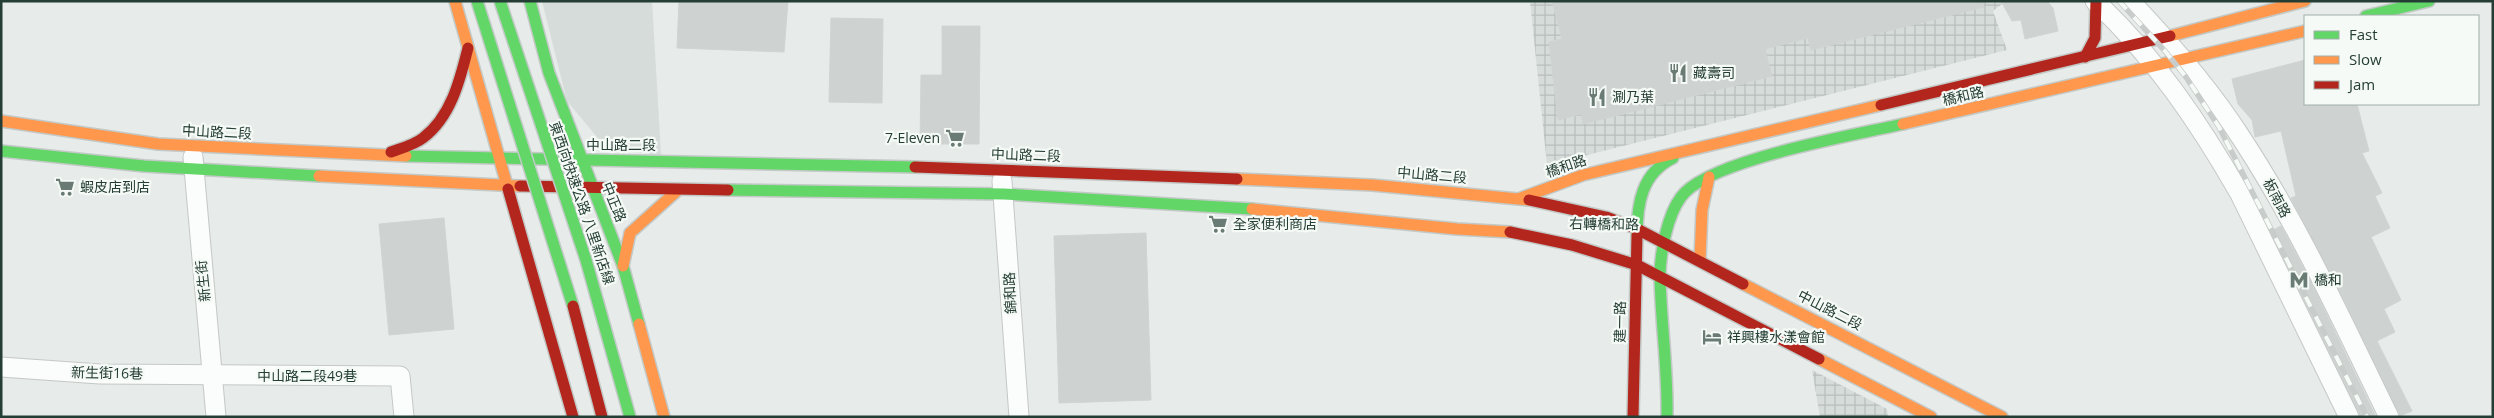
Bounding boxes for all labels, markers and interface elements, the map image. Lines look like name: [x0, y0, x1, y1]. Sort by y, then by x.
legend: [2304, 15, 2479, 105]
text: Fast: [2349, 24, 2378, 44]
text: Slow: [2349, 49, 2382, 69]
restaurant icon: 藏壽司: [1667, 62, 1689, 84]
place label: 藏壽司: [1693, 63, 1735, 82]
text: Jam: [2347, 74, 2375, 94]
street label: 橋和路: [1940, 82, 1985, 109]
restaurant icon: 涮乃葉: [1586, 86, 1608, 108]
place label: 涮乃葉: [1612, 87, 1654, 106]
street label: 東西向快速公路 八里新店線: [546, 119, 619, 287]
street label: 中山路二段: [182, 120, 252, 143]
supermarket icon: 7-Eleven: [944, 127, 966, 149]
place label: 7-Eleven: [885, 128, 940, 147]
street label: 中山路二段: [586, 135, 656, 154]
street label: 中山路二段: [991, 144, 1061, 165]
street label: 橋和路: [1543, 150, 1589, 181]
street label: 中山路二段: [1396, 162, 1468, 187]
street label: 板南路: [2259, 175, 2296, 221]
supermarket icon: 蝦皮店到店: [54, 176, 76, 198]
place label: 蝦皮店到店: [80, 177, 150, 196]
street label: 中正路: [598, 179, 631, 225]
supermarket icon: 全家便利商店: [1207, 213, 1229, 235]
street label: 右轉橋和路: [1569, 213, 1639, 234]
place label: 全家便利商店: [1233, 214, 1317, 233]
street label: 新生街: [191, 259, 214, 303]
metro station icon: 橋和: [2288, 269, 2310, 291]
place label: 橋和: [2314, 270, 2342, 289]
street label: 錦和路: [999, 272, 1020, 314]
street label: 中山路二段: [1795, 285, 1866, 334]
street label: 建一路: [1610, 301, 1629, 343]
hotel icon: 祥興樓水漾會館: [1701, 326, 1723, 348]
place label: 祥興樓水漾會館: [1727, 327, 1825, 346]
street label: 新生街16巷: [71, 362, 143, 383]
street label: 中山路二段49巷: [257, 366, 357, 385]

